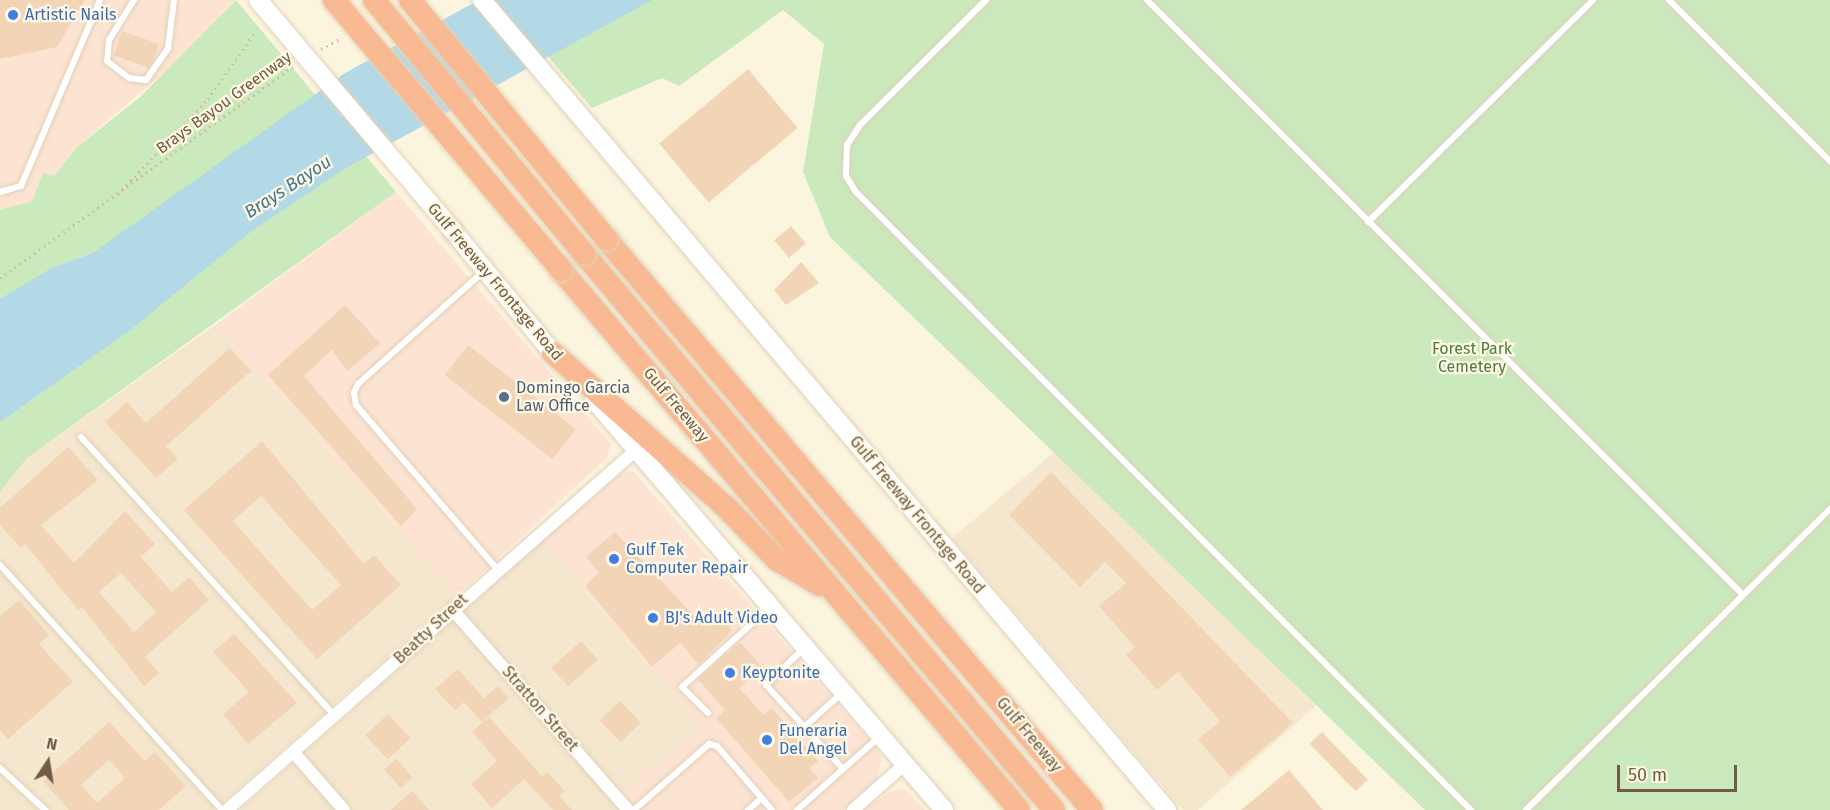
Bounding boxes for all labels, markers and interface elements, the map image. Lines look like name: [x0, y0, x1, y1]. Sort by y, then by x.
place label: Artistic Nails: [25, 5, 117, 25]
marker: Artistic Nails: [6, 8, 20, 22]
street label: Brays Bayou Greenway: [153, 48, 295, 158]
water label: Brays Bayou: [240, 151, 336, 223]
street label: Gulf Freeway Frontage Road: [423, 199, 567, 365]
park label: Forest Park Cemetery: [1432, 339, 1512, 377]
street label: Gulf Freeway: [639, 364, 713, 446]
place label: Domingo Garcia Law Office: [516, 378, 630, 416]
marker: Domingo Garcia Law Office: [497, 390, 511, 404]
street label: Gulf Freeway Frontage Road: [845, 432, 989, 598]
place label: Gulf Tek Computer Repair: [626, 540, 748, 578]
marker: Gulf Tek Computer Repair: [607, 552, 621, 566]
street label: Beatty Street: [390, 590, 472, 668]
place label: BJ's Adult Video: [665, 608, 778, 628]
marker: BJ's Adult Video: [646, 611, 660, 625]
street label: Stratton Street: [498, 663, 582, 755]
place label: Keyptonite: [742, 663, 820, 683]
marker: Keyptonite: [723, 666, 737, 680]
street label: Gulf Freeway: [992, 694, 1066, 776]
place label: Funeraria Del Angel: [779, 721, 847, 759]
north arrow: [18, 732, 78, 792]
marker: Funeraria Del Angel: [760, 733, 774, 747]
text: N: [45, 734, 59, 754]
scale bar: [1620, 753, 1740, 791]
text: 50 m: [1628, 764, 1667, 786]

